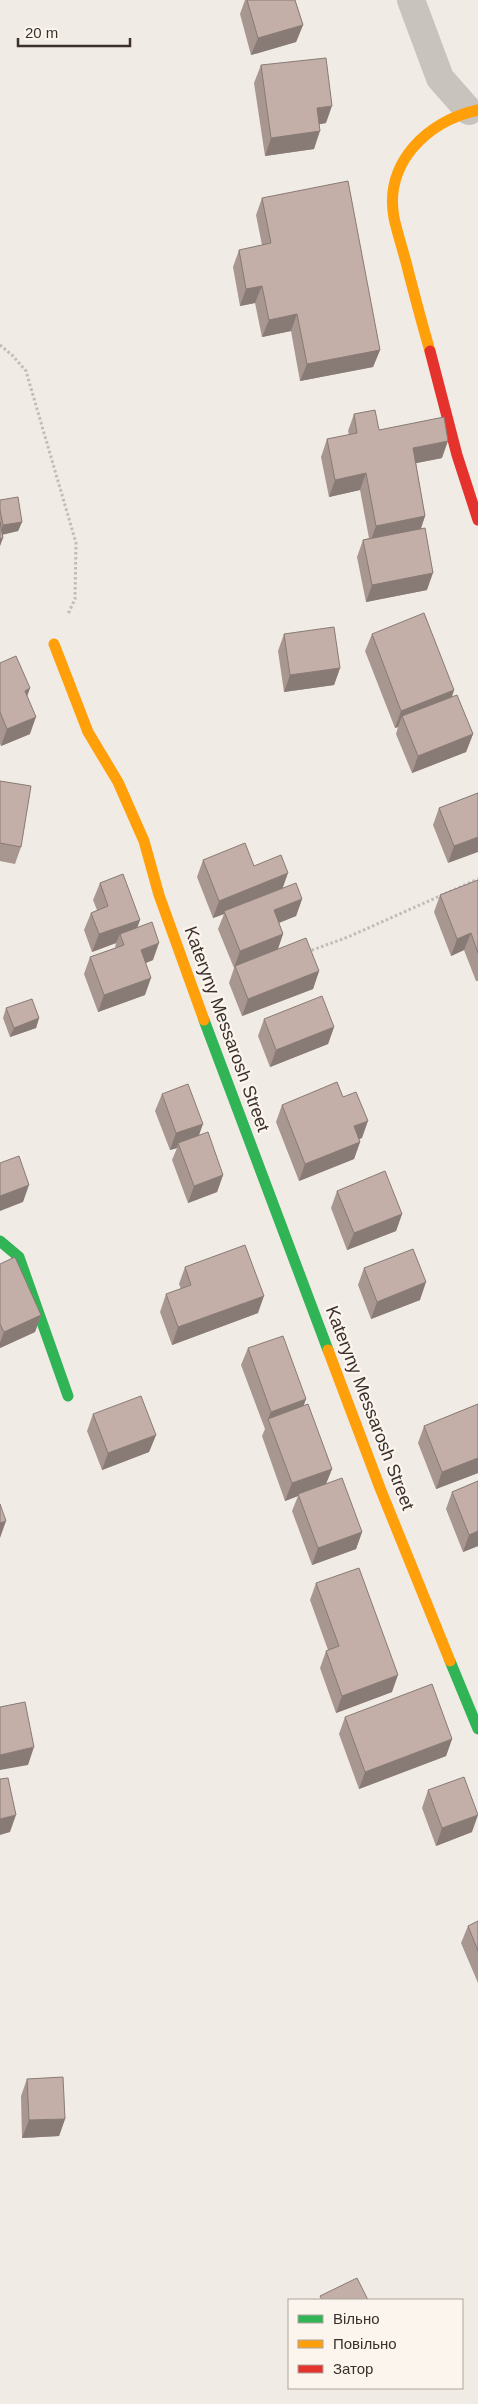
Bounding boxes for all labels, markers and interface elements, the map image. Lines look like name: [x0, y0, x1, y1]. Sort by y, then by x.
scale bar: [18, 15, 130, 47]
text: 20 m: [25, 24, 58, 41]
street label: Kateryny Messarosh Street: [180, 924, 274, 1134]
street label: Kateryny Messarosh Street: [322, 1303, 418, 1513]
legend: [288, 2299, 463, 2389]
text: Вільно: [333, 2310, 380, 2327]
text: Повільно: [333, 2335, 397, 2352]
text: Затор: [333, 2360, 373, 2377]

